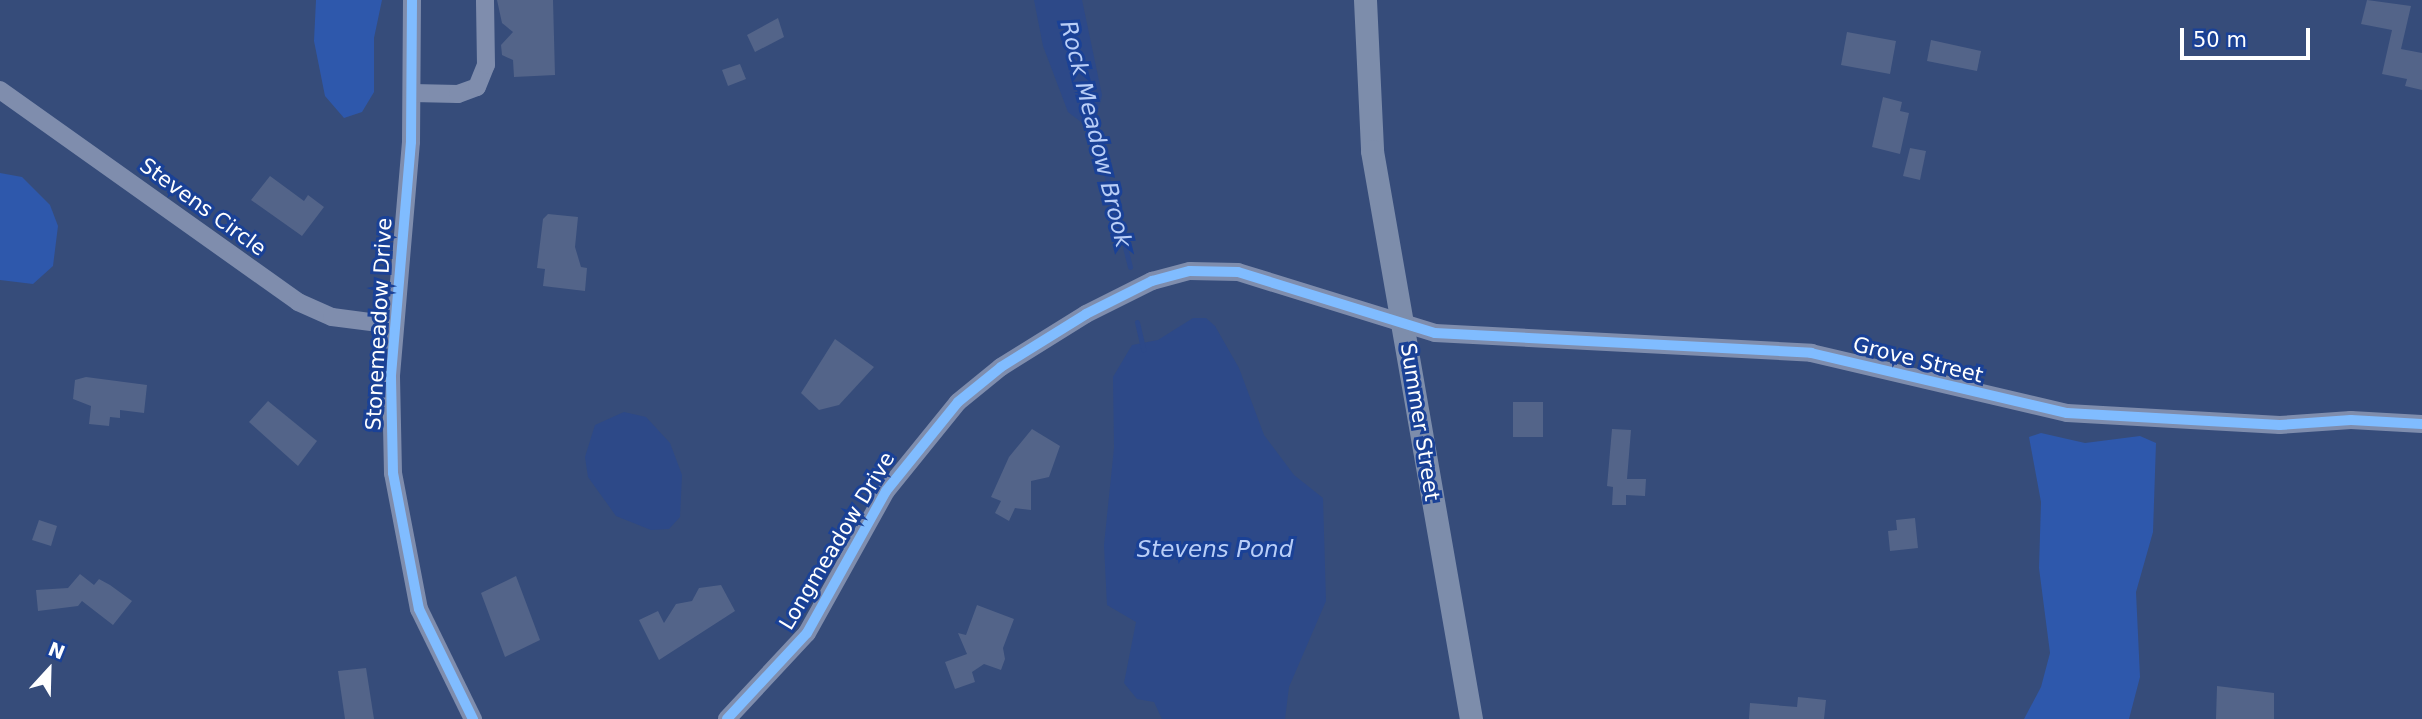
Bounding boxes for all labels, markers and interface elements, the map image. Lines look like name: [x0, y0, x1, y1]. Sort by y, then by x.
scale bar: [2184, 14, 2314, 58]
water label: Rock Meadow Brook: [1054, 18, 1138, 250]
text: 50 m: [2193, 28, 2247, 52]
street label: Stevens Circle: [135, 153, 271, 261]
street label: Stonemeadow Drive: [361, 217, 397, 431]
street label: Grove Street: [1850, 332, 1986, 388]
street label: Summer Street: [1395, 341, 1445, 503]
street label: Longmeadow Drive: [774, 447, 900, 635]
water label: Stevens Pond: [1137, 535, 1293, 563]
north arrow: [14, 635, 84, 705]
text: N: [45, 637, 68, 664]

